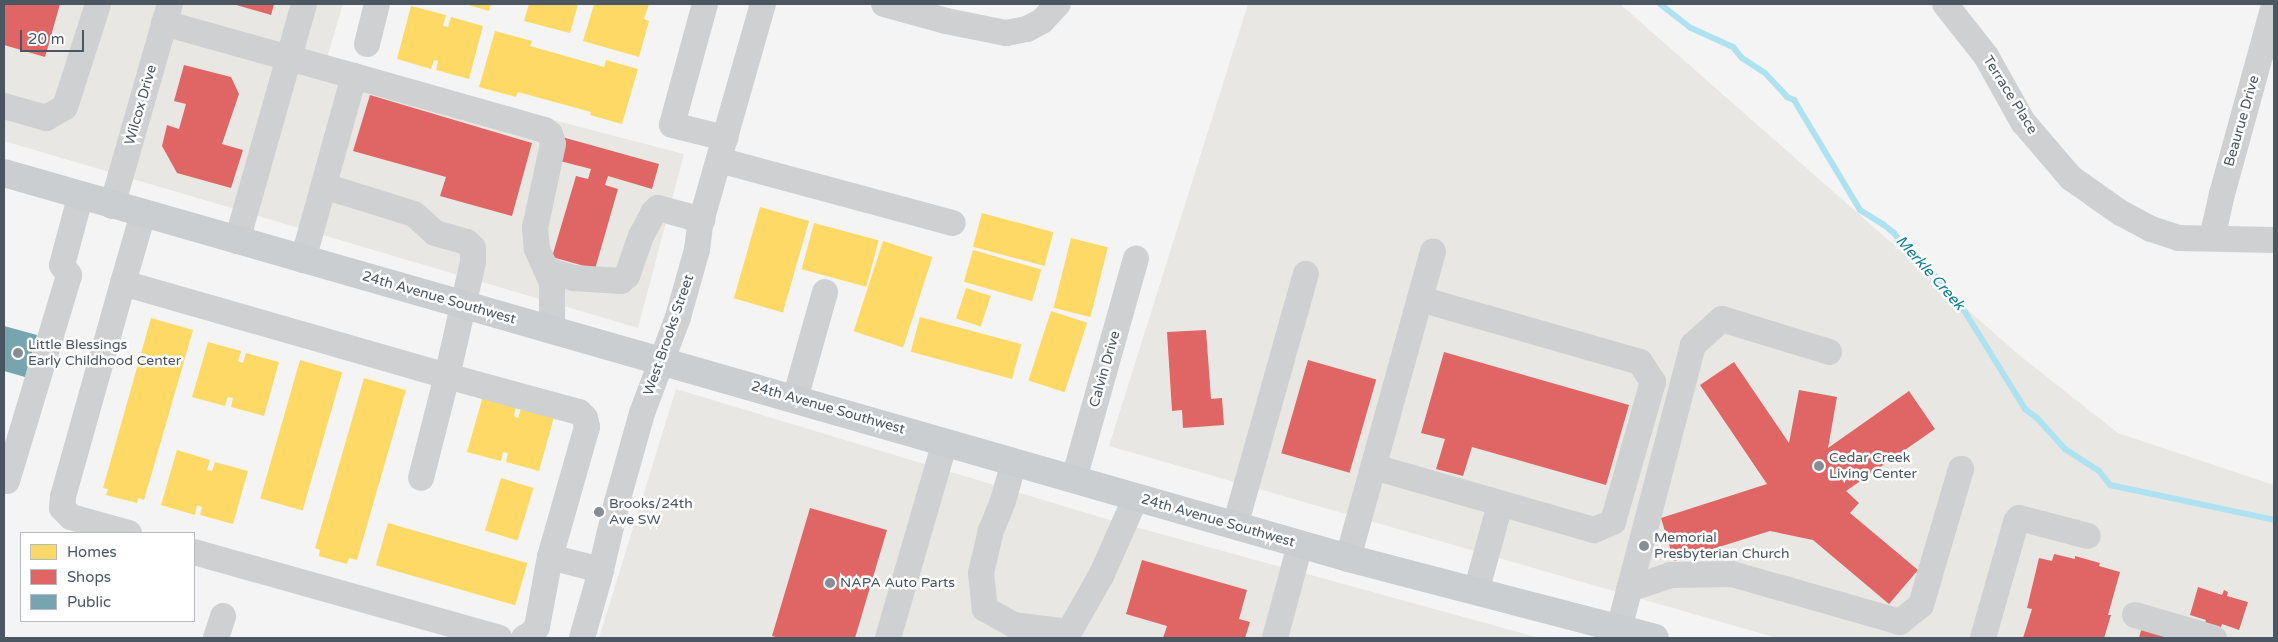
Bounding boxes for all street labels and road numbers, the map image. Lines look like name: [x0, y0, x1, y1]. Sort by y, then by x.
street label: Terrace Place: [1979, 53, 2041, 137]
street label: Wilcox Drive: [122, 63, 160, 147]
street label: Beaurue Drive: [2221, 74, 2263, 168]
street label: 24th Avenue Southwest: [360, 268, 518, 328]
street label: West Brooks Street: [640, 272, 698, 398]
street label: Calvin Drive: [1086, 329, 1124, 409]
street label: 24th Avenue Southwest: [749, 378, 907, 438]
street label: 24th Avenue Southwest: [1139, 491, 1297, 551]

